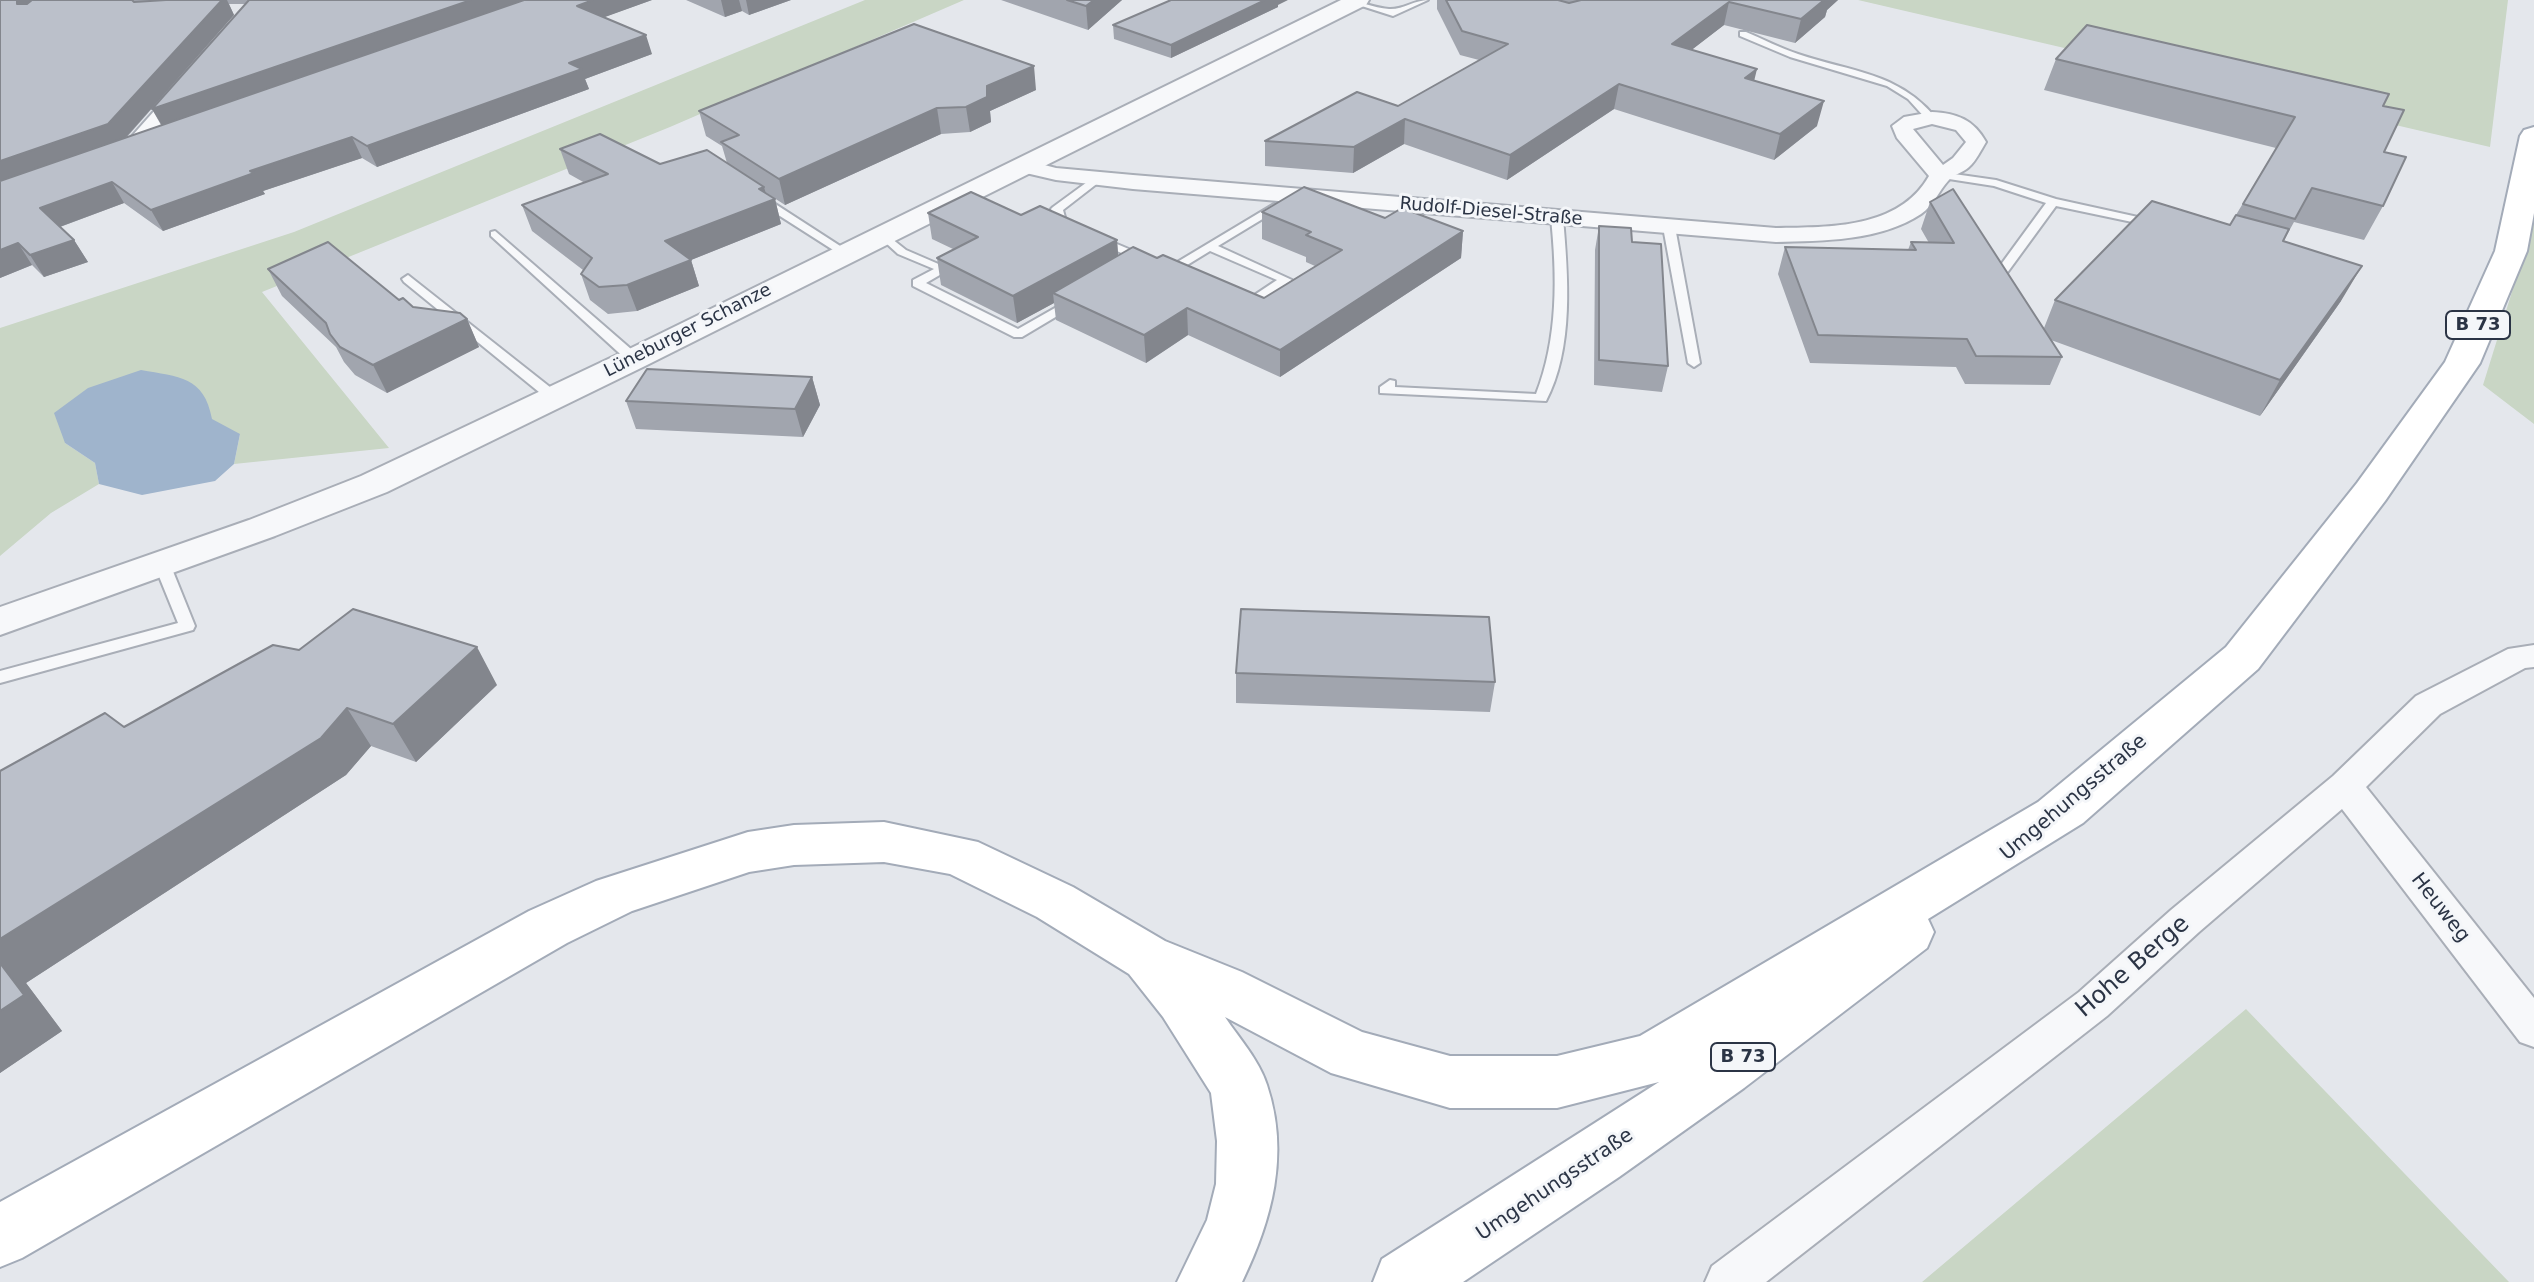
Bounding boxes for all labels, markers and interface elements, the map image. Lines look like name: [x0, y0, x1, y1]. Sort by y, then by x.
street label: Rudolf-Diesel-Straße: [1399, 193, 1583, 231]
street label: Lüneburger Schanze: [601, 279, 775, 383]
road number: B 73: [2446, 311, 2510, 339]
street label: Umgehungsstraße: [1996, 730, 2152, 866]
street label: Heuweg: [2405, 869, 2475, 947]
street label: Hohe Berge: [2070, 910, 2196, 1024]
road number: B 73: [1711, 1043, 1775, 1071]
street label: Umgehungsstraße: [1472, 1124, 1638, 1246]

